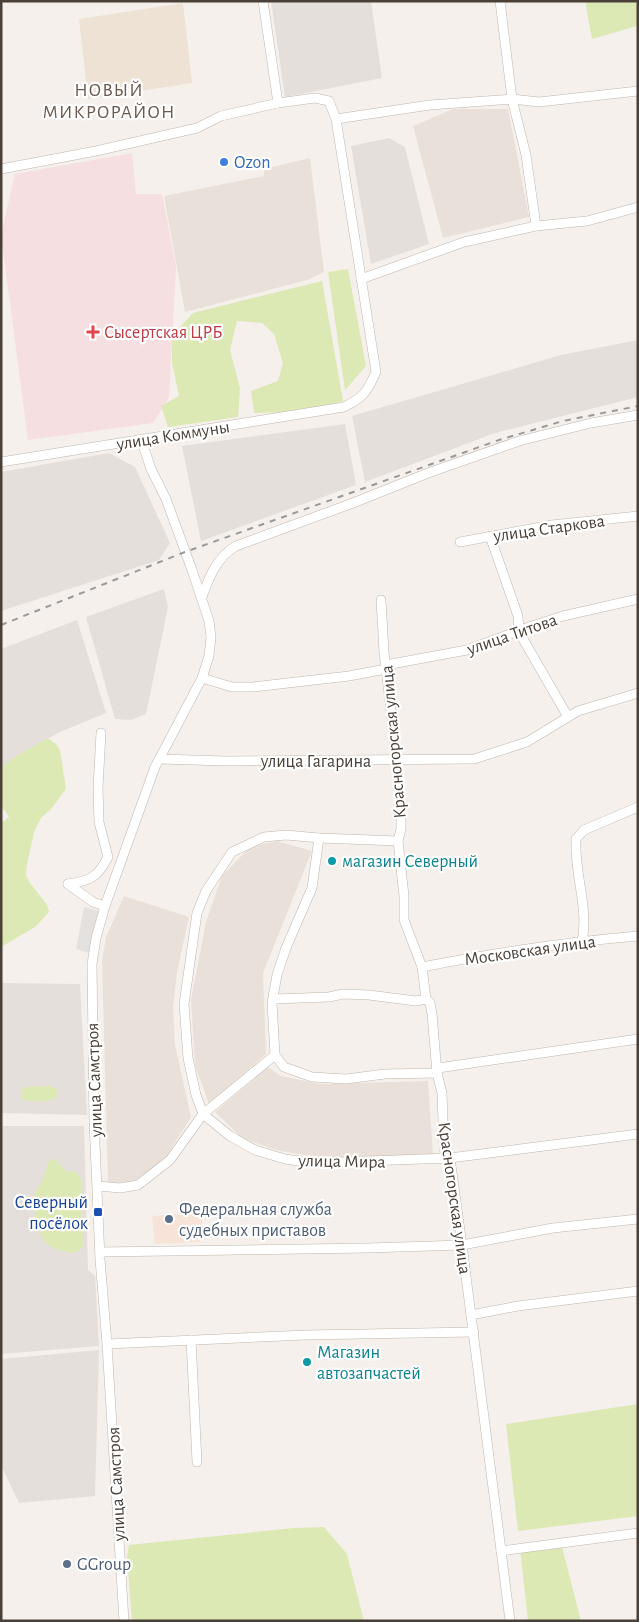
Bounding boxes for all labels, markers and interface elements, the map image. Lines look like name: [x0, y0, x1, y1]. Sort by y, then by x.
district label: НОВЫЙ МИКРОРАЙОН: [43, 80, 175, 122]
place label: Ozon: [234, 154, 271, 172]
marker: Ozon: [218, 156, 230, 168]
place label: Сысертская ЦРБ: [104, 324, 223, 342]
marker: Сысертская ЦРБ: [86, 325, 100, 339]
street label: улица Коммуны: [114, 418, 231, 454]
street label: улица Старкова: [491, 512, 606, 546]
street label: улица Титова: [464, 611, 560, 659]
street label: Красногорская улица: [378, 665, 410, 819]
street label: улица Гагарина: [260, 753, 371, 771]
place label: магазин Северный: [342, 853, 478, 871]
marker: магазин Северный: [326, 855, 338, 867]
street label: Московская улица: [463, 933, 597, 969]
street label: улица Самстроя: [84, 1022, 106, 1139]
street label: Красногорская улица: [434, 1121, 474, 1276]
street label: улица Мира: [297, 1152, 386, 1172]
place label: Северный посёлок: [14, 1194, 89, 1233]
place label: Федеральная служба судебных приставов: [179, 1200, 332, 1240]
marker: Северный посёлок: [92, 1206, 104, 1218]
marker: Федеральная служба судебных приставов: [163, 1213, 175, 1225]
place label: Магазин автозапчастей: [317, 1344, 421, 1383]
marker: Магазин автозапчастей: [301, 1356, 313, 1368]
street label: улица Самстроя: [105, 1426, 129, 1543]
place label: GGroup: [77, 1556, 131, 1574]
marker: GGroup: [61, 1558, 73, 1570]

